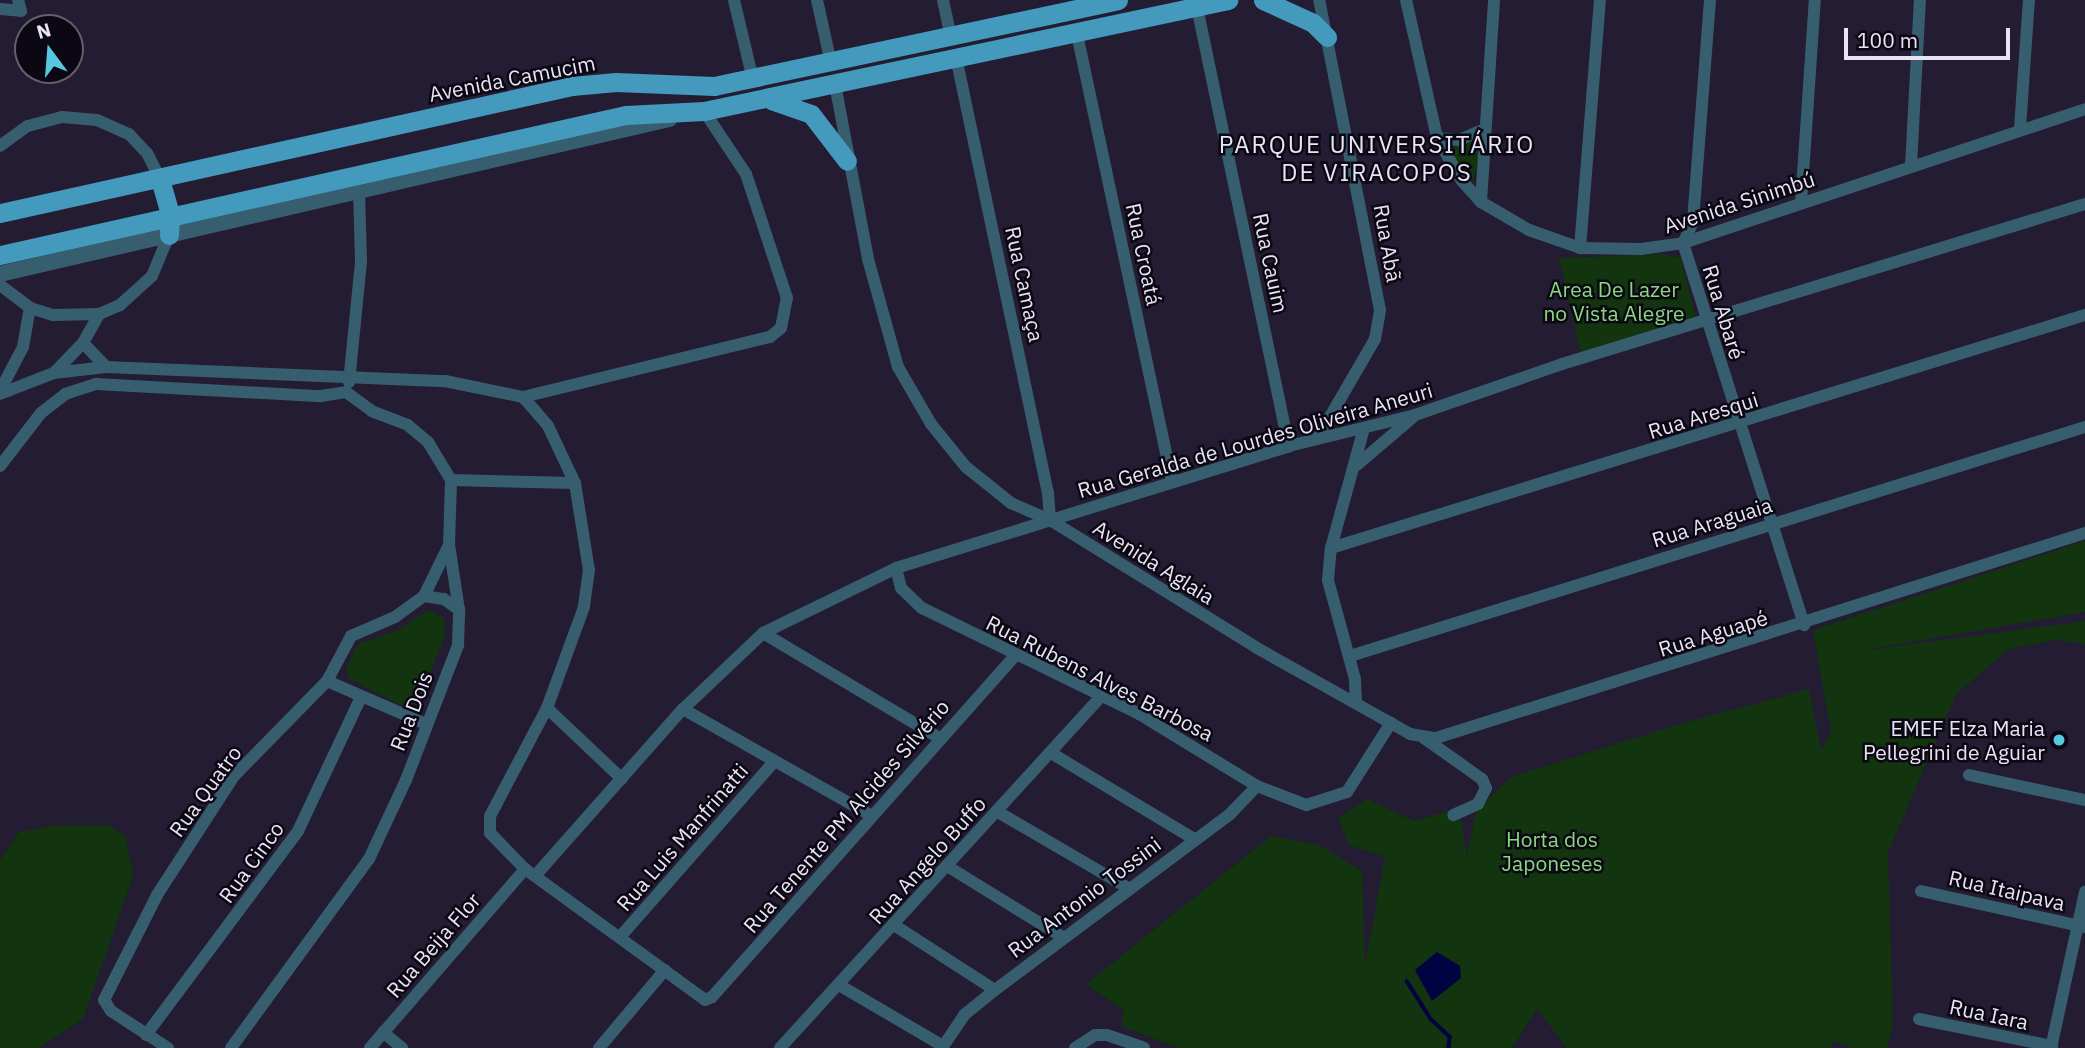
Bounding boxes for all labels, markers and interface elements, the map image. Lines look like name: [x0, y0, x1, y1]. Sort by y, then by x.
north arrow: [14, 14, 84, 84]
scale bar: [1847, 14, 2013, 58]
text: N: [34, 17, 54, 44]
text: 100 m: [1857, 26, 1918, 54]
street label: Avenida Camucim: [427, 50, 597, 106]
district label: PARQUE UNIVERSITÁRIO DE VIRACOPOS: [1221, 131, 1533, 187]
street label: Avenida Sinimbú: [1660, 166, 1818, 238]
street label: Rua Croatá: [1121, 201, 1167, 307]
street label: Rua Abã: [1369, 202, 1407, 284]
street label: Rua Cauim: [1248, 211, 1294, 315]
street label: Rua Camaça: [1001, 224, 1049, 344]
street label: Rua Abaré: [1698, 262, 1750, 362]
park label: Area De Lazer no Vista Alegre: [1543, 276, 1685, 326]
street label: Rua Geralda de Lourdes Oliveira Aneuri: [1075, 377, 1435, 503]
street label: Rua Aresqui: [1645, 386, 1761, 444]
street label: Rua Araguaia: [1649, 492, 1775, 552]
street label: Avenida Aglaia: [1089, 515, 1219, 609]
street label: Rua Aguapé: [1655, 604, 1771, 662]
street label: Rua Rubens Alves Barbosa: [982, 610, 1218, 746]
street label: Rua Dois: [384, 668, 438, 754]
street label: Rua Tenente PM Alcides Silvério: [738, 694, 954, 938]
place label: EMEF Elza Maria Pellegrini de Aguiar: [1863, 715, 2045, 765]
marker: EMEF Elza Maria Pellegrini de Aguiar: [2051, 732, 2067, 748]
street label: Rua Quatro: [164, 741, 246, 841]
street label: Rua Luis Manfrinatti: [611, 758, 753, 916]
street label: Rua Angelo Buffo: [863, 791, 991, 929]
street label: Rua Cinco: [213, 817, 289, 907]
park label: Horta dos Japoneses: [1501, 826, 1603, 876]
street label: Rua Antonio Tossini: [1003, 831, 1165, 963]
street label: Rua Itaipava: [1947, 864, 2067, 916]
street label: Rua Beija Flor: [381, 888, 485, 1002]
street label: Rua Iara: [1947, 993, 2031, 1035]

